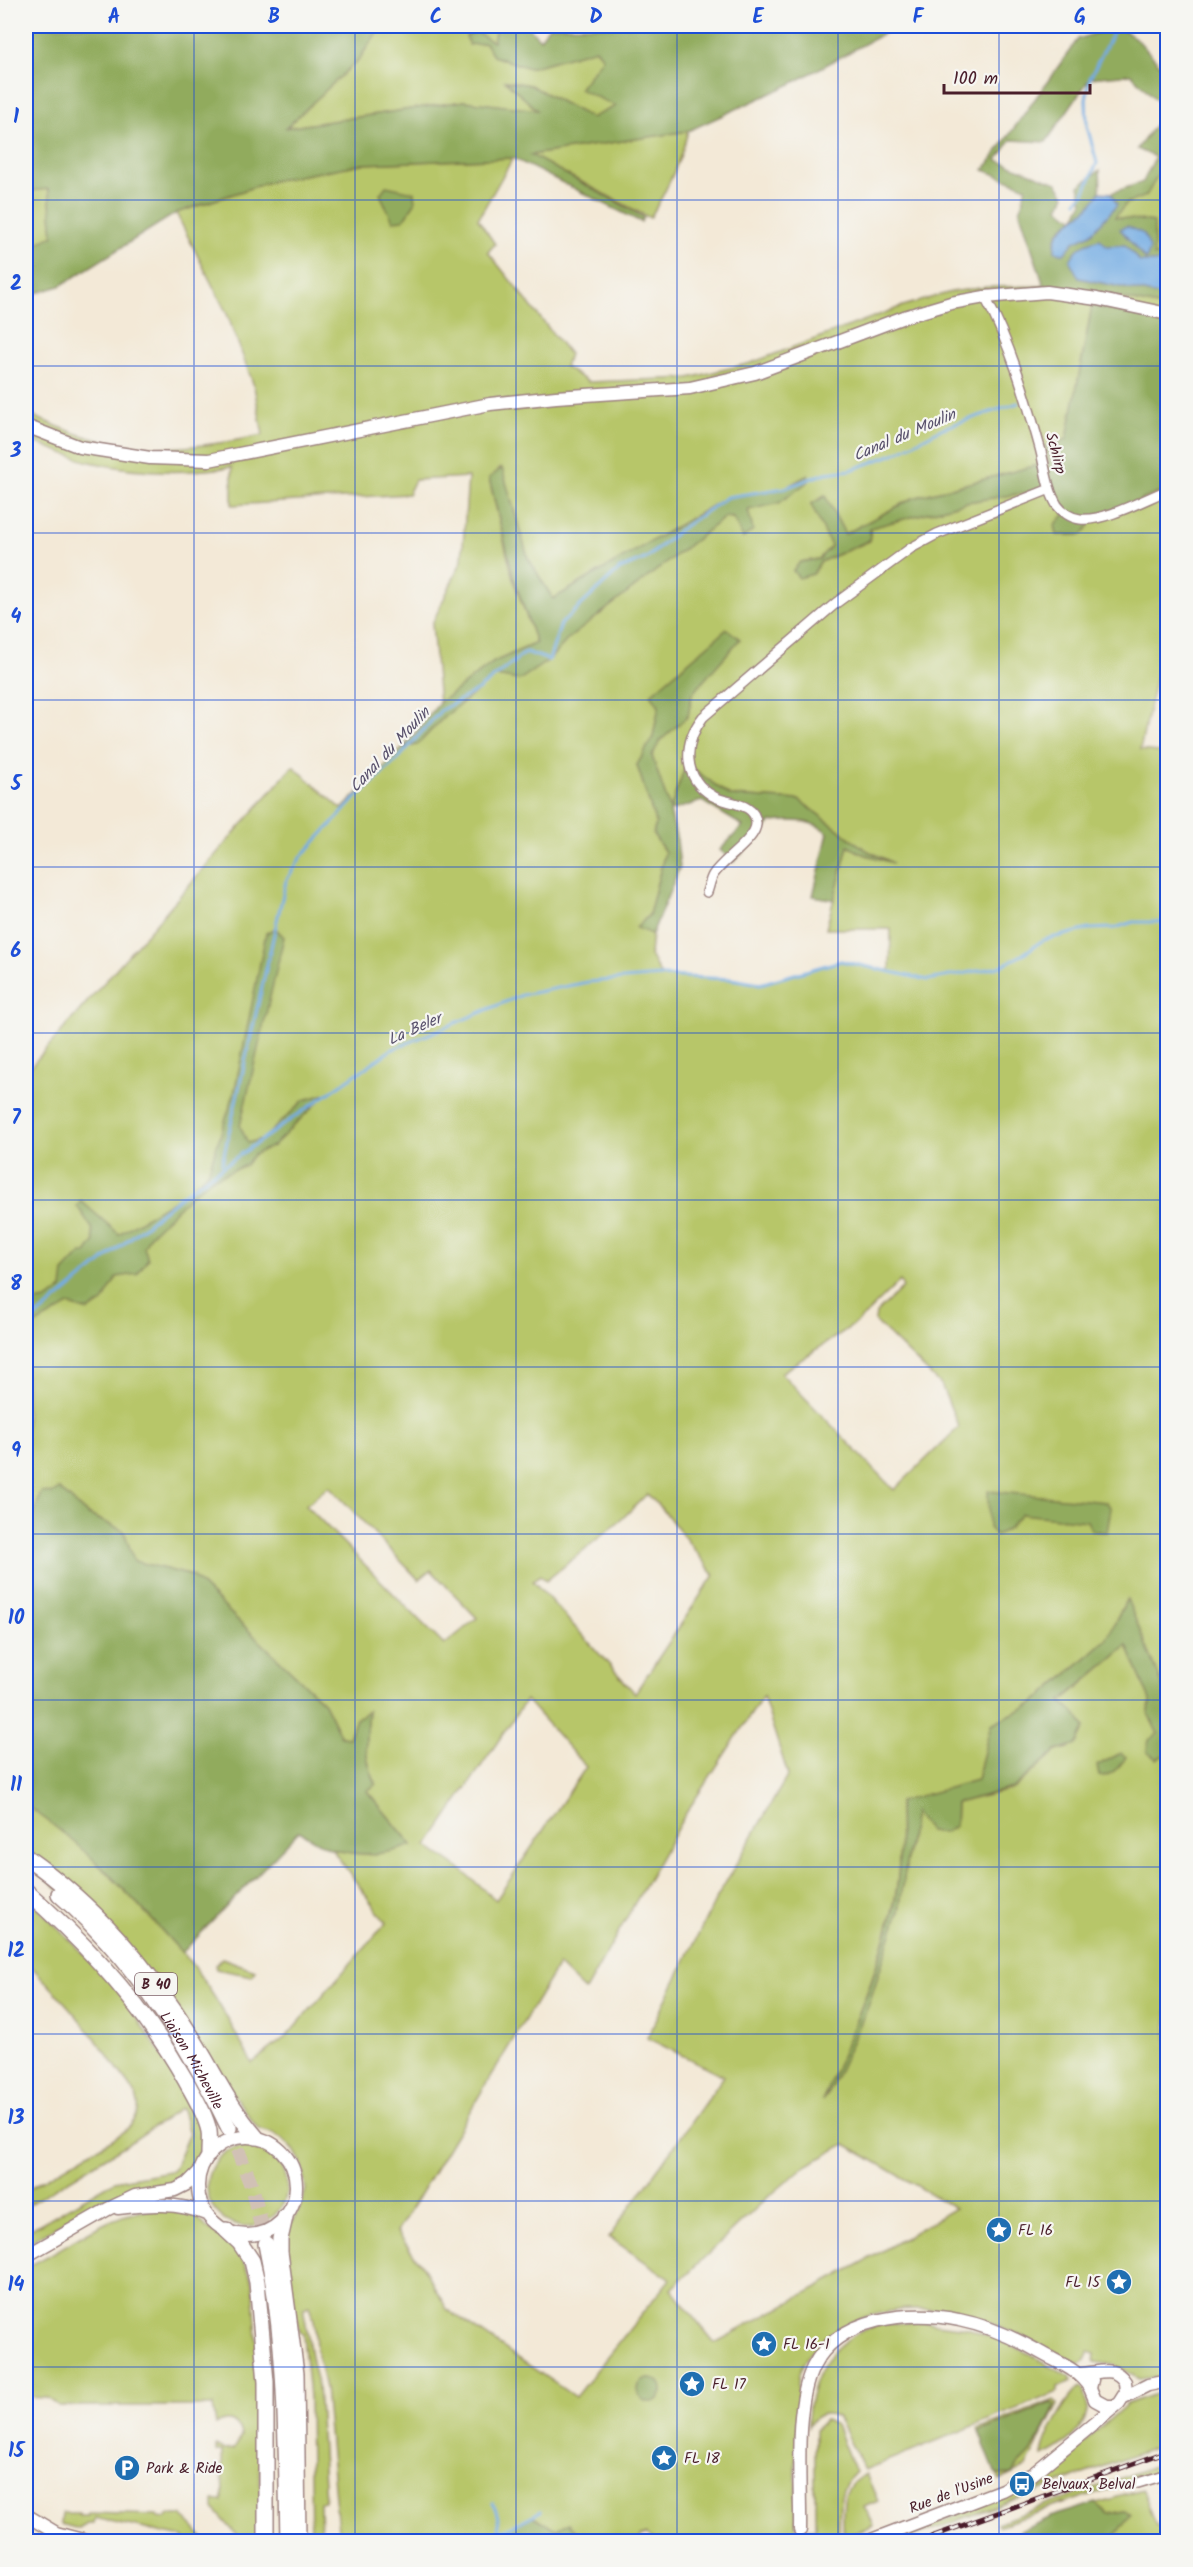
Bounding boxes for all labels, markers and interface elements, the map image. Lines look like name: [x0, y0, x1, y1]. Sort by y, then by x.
text: A: [108, 2, 120, 34]
text: B: [268, 2, 280, 34]
text: C: [430, 2, 442, 34]
text: D: [589, 2, 603, 34]
text: E: [752, 2, 764, 34]
text: F: [913, 2, 925, 34]
text: G: [1074, 2, 1086, 34]
scale bar: [944, 57, 1090, 95]
text: 100 m: [953, 65, 998, 94]
text: 1: [13, 102, 19, 134]
text: 2: [10, 269, 22, 301]
water label: Canal du Moulin: [849, 402, 961, 468]
street label: Schlirp: [1038, 430, 1072, 477]
text: 3: [10, 436, 22, 468]
text: 4: [11, 602, 22, 634]
water label: Canal du Moulin: [344, 700, 438, 799]
text: 5: [10, 769, 23, 801]
text: 6: [11, 936, 22, 968]
water label: La Beler: [384, 1005, 449, 1052]
text: 7: [11, 1103, 21, 1135]
text: 8: [10, 1269, 22, 1301]
text: 9: [11, 1436, 21, 1468]
text: 10: [8, 1603, 25, 1635]
text: 11: [10, 1770, 22, 1802]
text: 12: [7, 1936, 25, 1968]
road number: B 40: [135, 1973, 177, 1995]
street label: Liaison Micheville: [153, 2007, 229, 2114]
text: 13: [8, 2103, 25, 2135]
place icon: FL 16: [984, 2215, 1014, 2245]
place label: FL 16: [1018, 2219, 1053, 2243]
place icon: FL 15: [1104, 2267, 1134, 2297]
text: 14: [8, 2270, 25, 2302]
place label: FL 15: [1065, 2271, 1101, 2295]
place icon: FL 16-1: [749, 2329, 779, 2359]
place label: FL 16-1: [783, 2333, 830, 2357]
place icon: FL 17: [677, 2369, 707, 2399]
place label: FL 17: [712, 2373, 747, 2397]
text: 15: [8, 2436, 26, 2468]
place icon: FL 18: [649, 2443, 679, 2473]
place label: FL 18: [684, 2447, 721, 2471]
parking icon: Park & Ride: [112, 2453, 142, 2483]
place label: Park & Ride: [146, 2457, 223, 2481]
street label: Rue de l'Usine: [906, 2467, 997, 2521]
bus stop icon: Belvaux, Belval: [1007, 2469, 1037, 2499]
place label: Belvaux, Belval: [1042, 2473, 1136, 2497]

